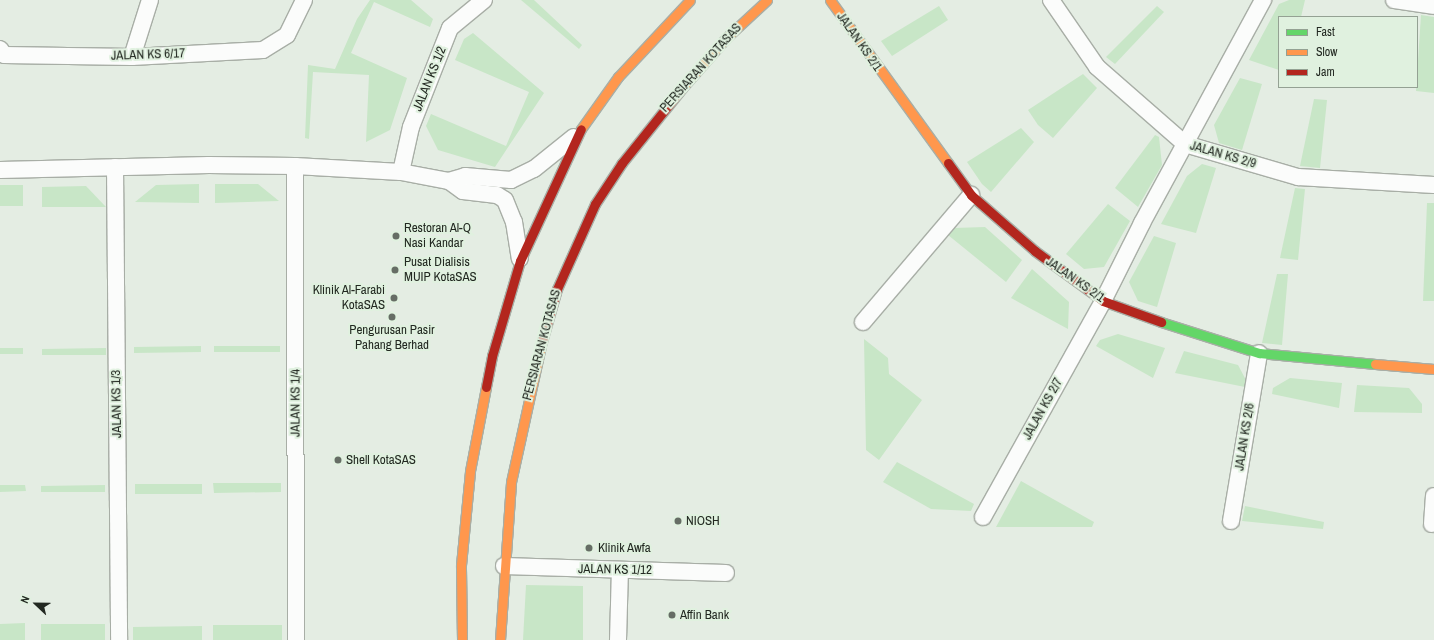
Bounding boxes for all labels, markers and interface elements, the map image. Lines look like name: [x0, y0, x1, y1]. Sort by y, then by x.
street label: JALAN KS 2/1: [833, 10, 885, 74]
legend: [1278, 16, 1418, 88]
street label: PERSIARAN KOTASAS: [657, 20, 745, 116]
text: Fast: [1316, 24, 1335, 40]
street label: JALAN KS 1/2: [410, 44, 450, 114]
text: Slow: [1316, 44, 1337, 60]
street label: JALAN KS 6/17: [111, 46, 185, 64]
text: Jam: [1316, 64, 1335, 80]
street label: JALAN KS 2/9: [1188, 138, 1258, 172]
place label: Restoran Al-Q Nasi Kandar: [404, 221, 472, 252]
marker: Restoran Al-Q Nasi Kandar: [391, 231, 401, 241]
street label: JALAN KS 2/1: [1043, 254, 1107, 306]
place label: Pusat Dialisis MUIP KotaSAS: [404, 255, 477, 286]
marker: Pusat Dialisis MUIP KotaSAS: [389, 264, 401, 276]
place label: Klinik Al-Farabi KotaSAS: [312, 283, 385, 314]
street label: PERSIARAN KOTASAS: [520, 288, 564, 402]
marker: Klinik Al-Farabi KotaSAS: [388, 292, 400, 304]
marker: Pengurusan Pasir Pahang Berhad: [387, 312, 397, 322]
place label: Pengurusan Pasir Pahang Berhad: [349, 323, 435, 354]
street label: JALAN KS 1/4: [288, 369, 304, 437]
street label: JALAN KS 1/3: [109, 370, 125, 438]
street label: JALAN KS 2/7: [1020, 375, 1066, 443]
street label: JALAN KS 2/6: [1232, 402, 1258, 472]
place label: Shell KotaSAS: [346, 452, 416, 468]
marker: Shell KotaSAS: [333, 455, 343, 465]
place label: NIOSH: [686, 513, 720, 529]
marker: NIOSH: [673, 516, 683, 526]
place label: Klinik Awfa: [598, 540, 651, 556]
marker: Klinik Awfa: [583, 542, 595, 554]
street label: JALAN KS 1/12: [578, 562, 652, 578]
north arrow: [16, 584, 56, 624]
text: N: [17, 594, 33, 605]
place label: Affin Bank: [680, 607, 729, 623]
marker: Affin Bank: [667, 610, 677, 620]

